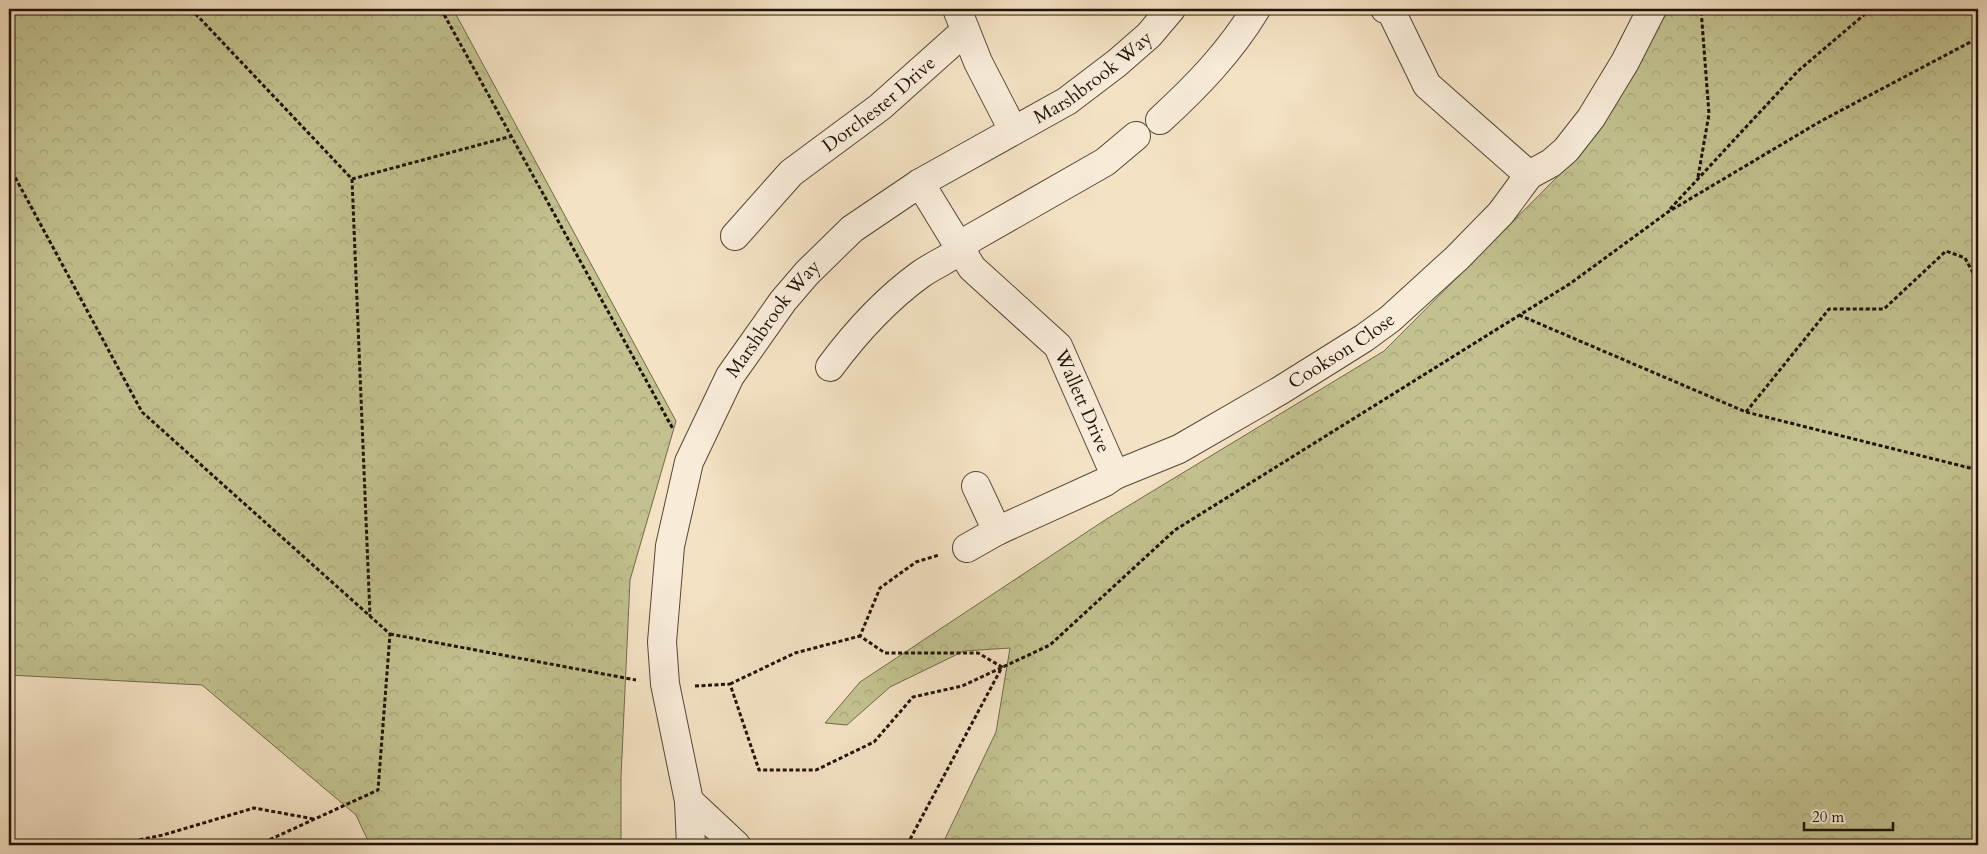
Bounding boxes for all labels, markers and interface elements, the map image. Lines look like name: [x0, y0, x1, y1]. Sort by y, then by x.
street label: Marshbrook Way: [1029, 25, 1158, 130]
street label: Dorchester Drive: [817, 50, 941, 158]
street label: Marshbrook Way: [720, 254, 826, 383]
street label: Cookson Close: [1283, 307, 1400, 395]
street label: Wallett Drive: [1048, 344, 1117, 457]
scale bar: [1804, 799, 1893, 831]
text: 20 m: [1812, 807, 1844, 827]

